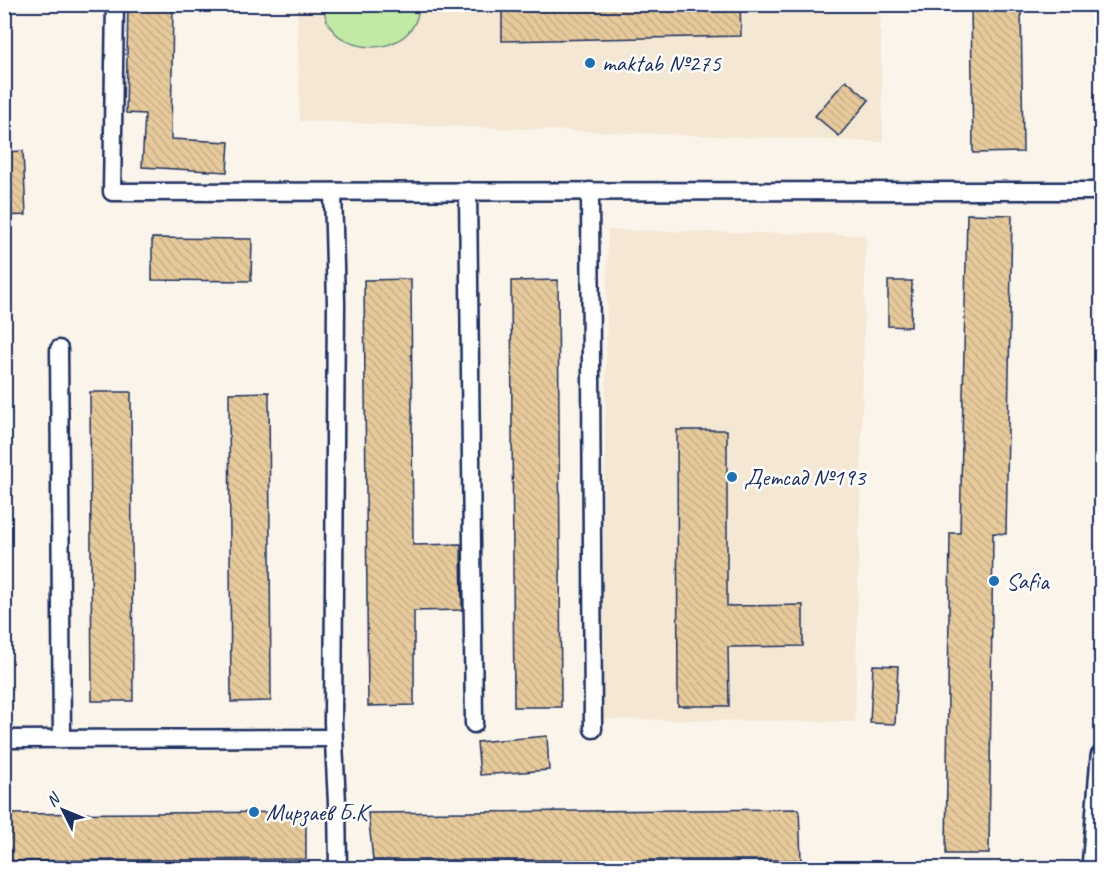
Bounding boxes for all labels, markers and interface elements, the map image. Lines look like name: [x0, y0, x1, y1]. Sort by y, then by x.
place label: maktab №275: [602, 48, 722, 78]
marker: maktab №275: [583, 56, 597, 70]
place label: Детсад №193: [744, 462, 867, 492]
marker: Детсад №193: [725, 470, 739, 484]
place label: Safia: [1006, 566, 1050, 596]
marker: Safia: [987, 574, 1001, 588]
north arrow: [33, 780, 93, 840]
text: N: [42, 788, 66, 811]
place label: Мирзаев Б.К: [266, 797, 372, 827]
marker: Мирзаев Б.К: [247, 805, 261, 819]

